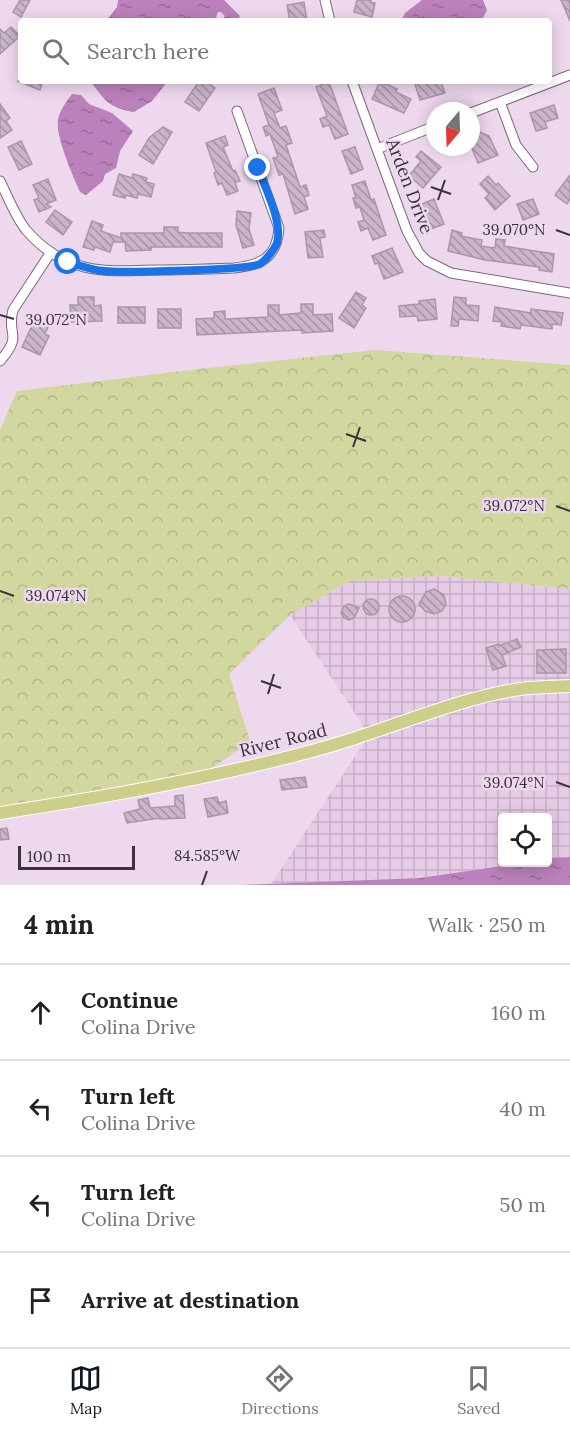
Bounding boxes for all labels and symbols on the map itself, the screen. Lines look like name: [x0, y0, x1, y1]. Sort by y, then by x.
north arrow: [426, 102, 480, 156]
street label: Arden Drive: [381, 134, 439, 237]
route end: [244, 154, 270, 180]
text: 39.070°N: [483, 220, 545, 239]
route start: [54, 248, 80, 274]
text: 39.072°N: [25, 310, 87, 329]
text: 39.072°N: [483, 496, 545, 515]
text: 39.074°N: [25, 586, 87, 605]
street label: River Road: [237, 718, 329, 762]
text: 39.074°N: [483, 773, 545, 792]
scale bar: [18, 843, 135, 870]
text: 84.585°W: [174, 846, 241, 865]

